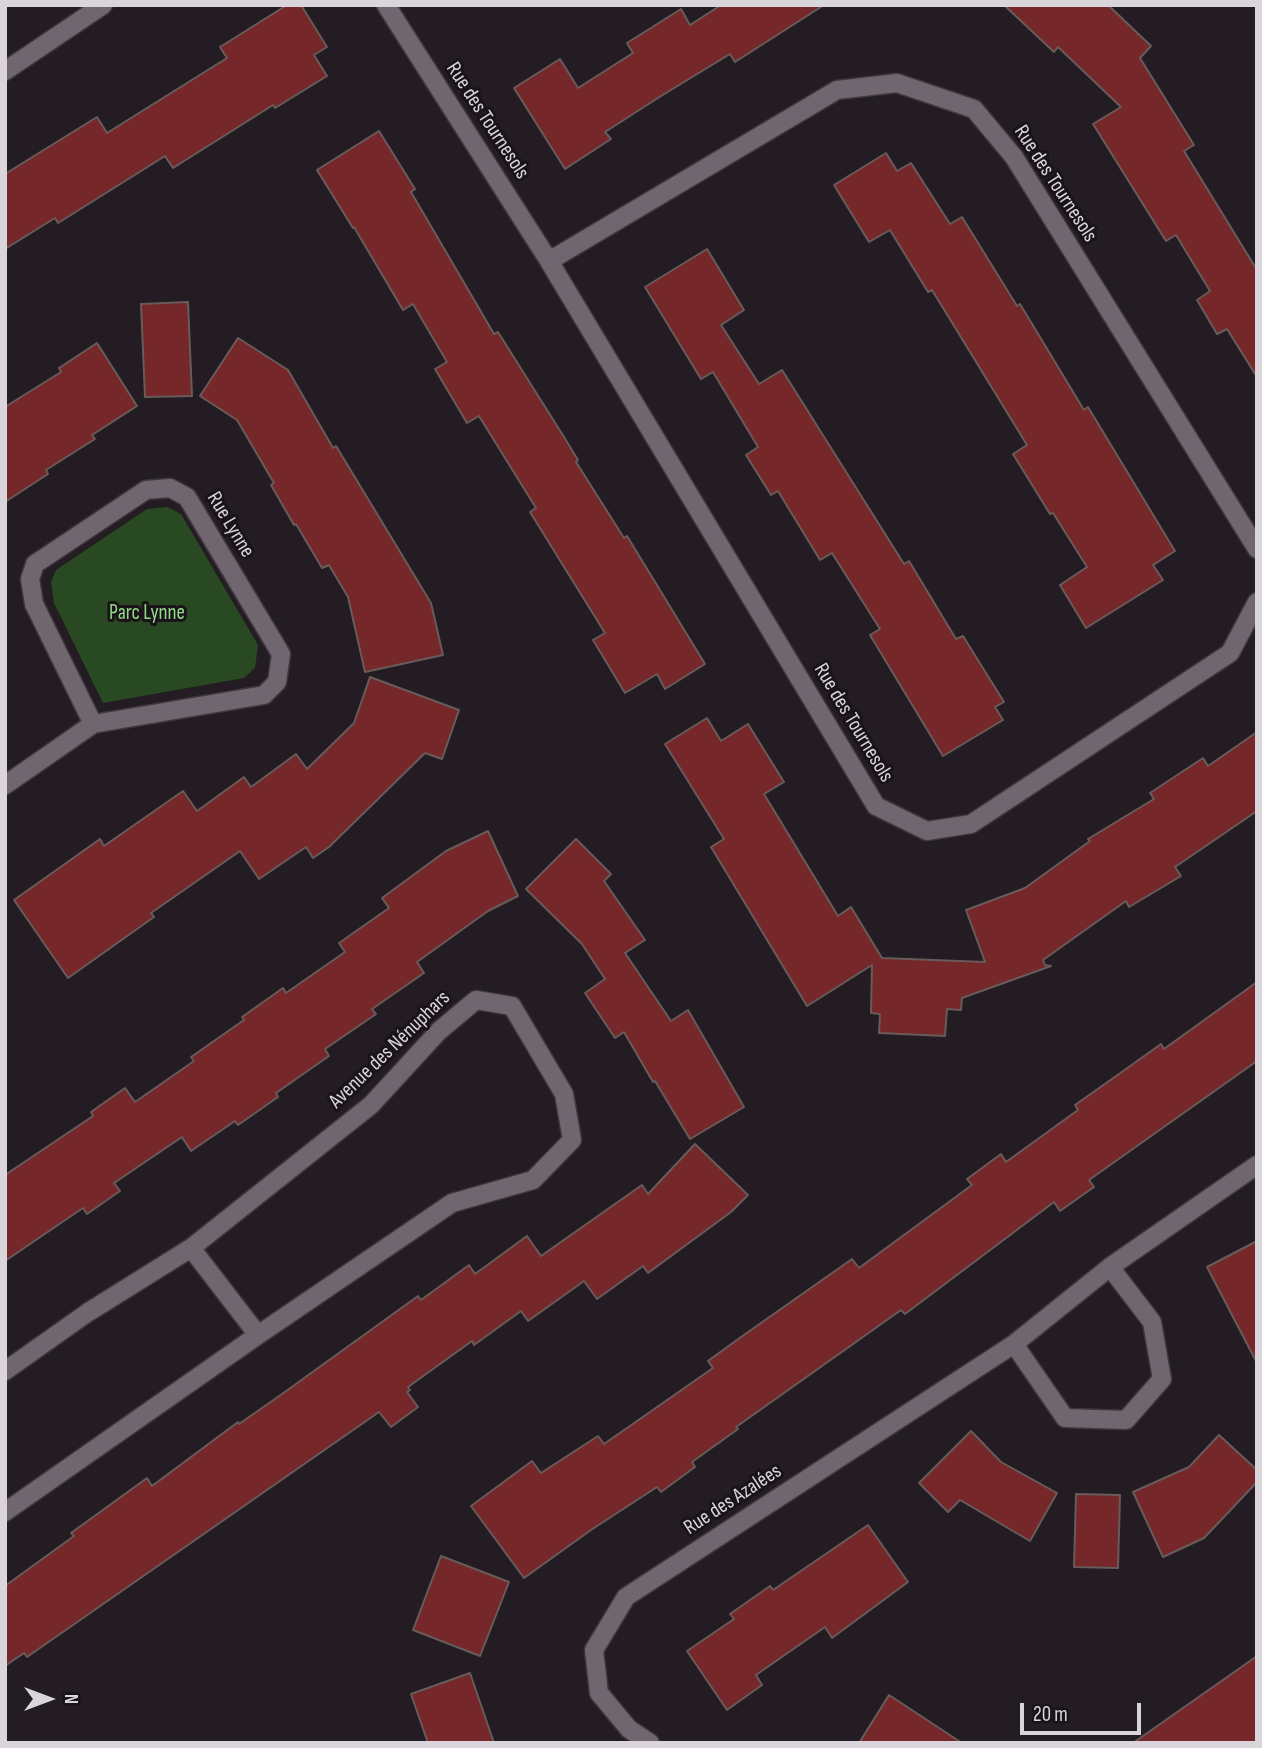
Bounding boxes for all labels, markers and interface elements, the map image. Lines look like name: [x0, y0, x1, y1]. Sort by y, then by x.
street label: Rue des Tournesols: [440, 58, 534, 184]
street label: Rue des Tournesols: [1008, 121, 1102, 247]
street label: Rue Lynne: [201, 488, 259, 562]
park label: Parc Lynne: [109, 601, 185, 627]
street label: Rue des Tournesols: [808, 659, 898, 787]
street label: Avenue des Nénuphars: [324, 986, 456, 1114]
street label: Rue des Azalées: [679, 1459, 787, 1541]
north arrow: [14, 1664, 84, 1734]
scale bar: [1024, 1688, 1145, 1732]
text: N: [59, 1694, 82, 1704]
text: 20 m: [1033, 1702, 1068, 1727]

